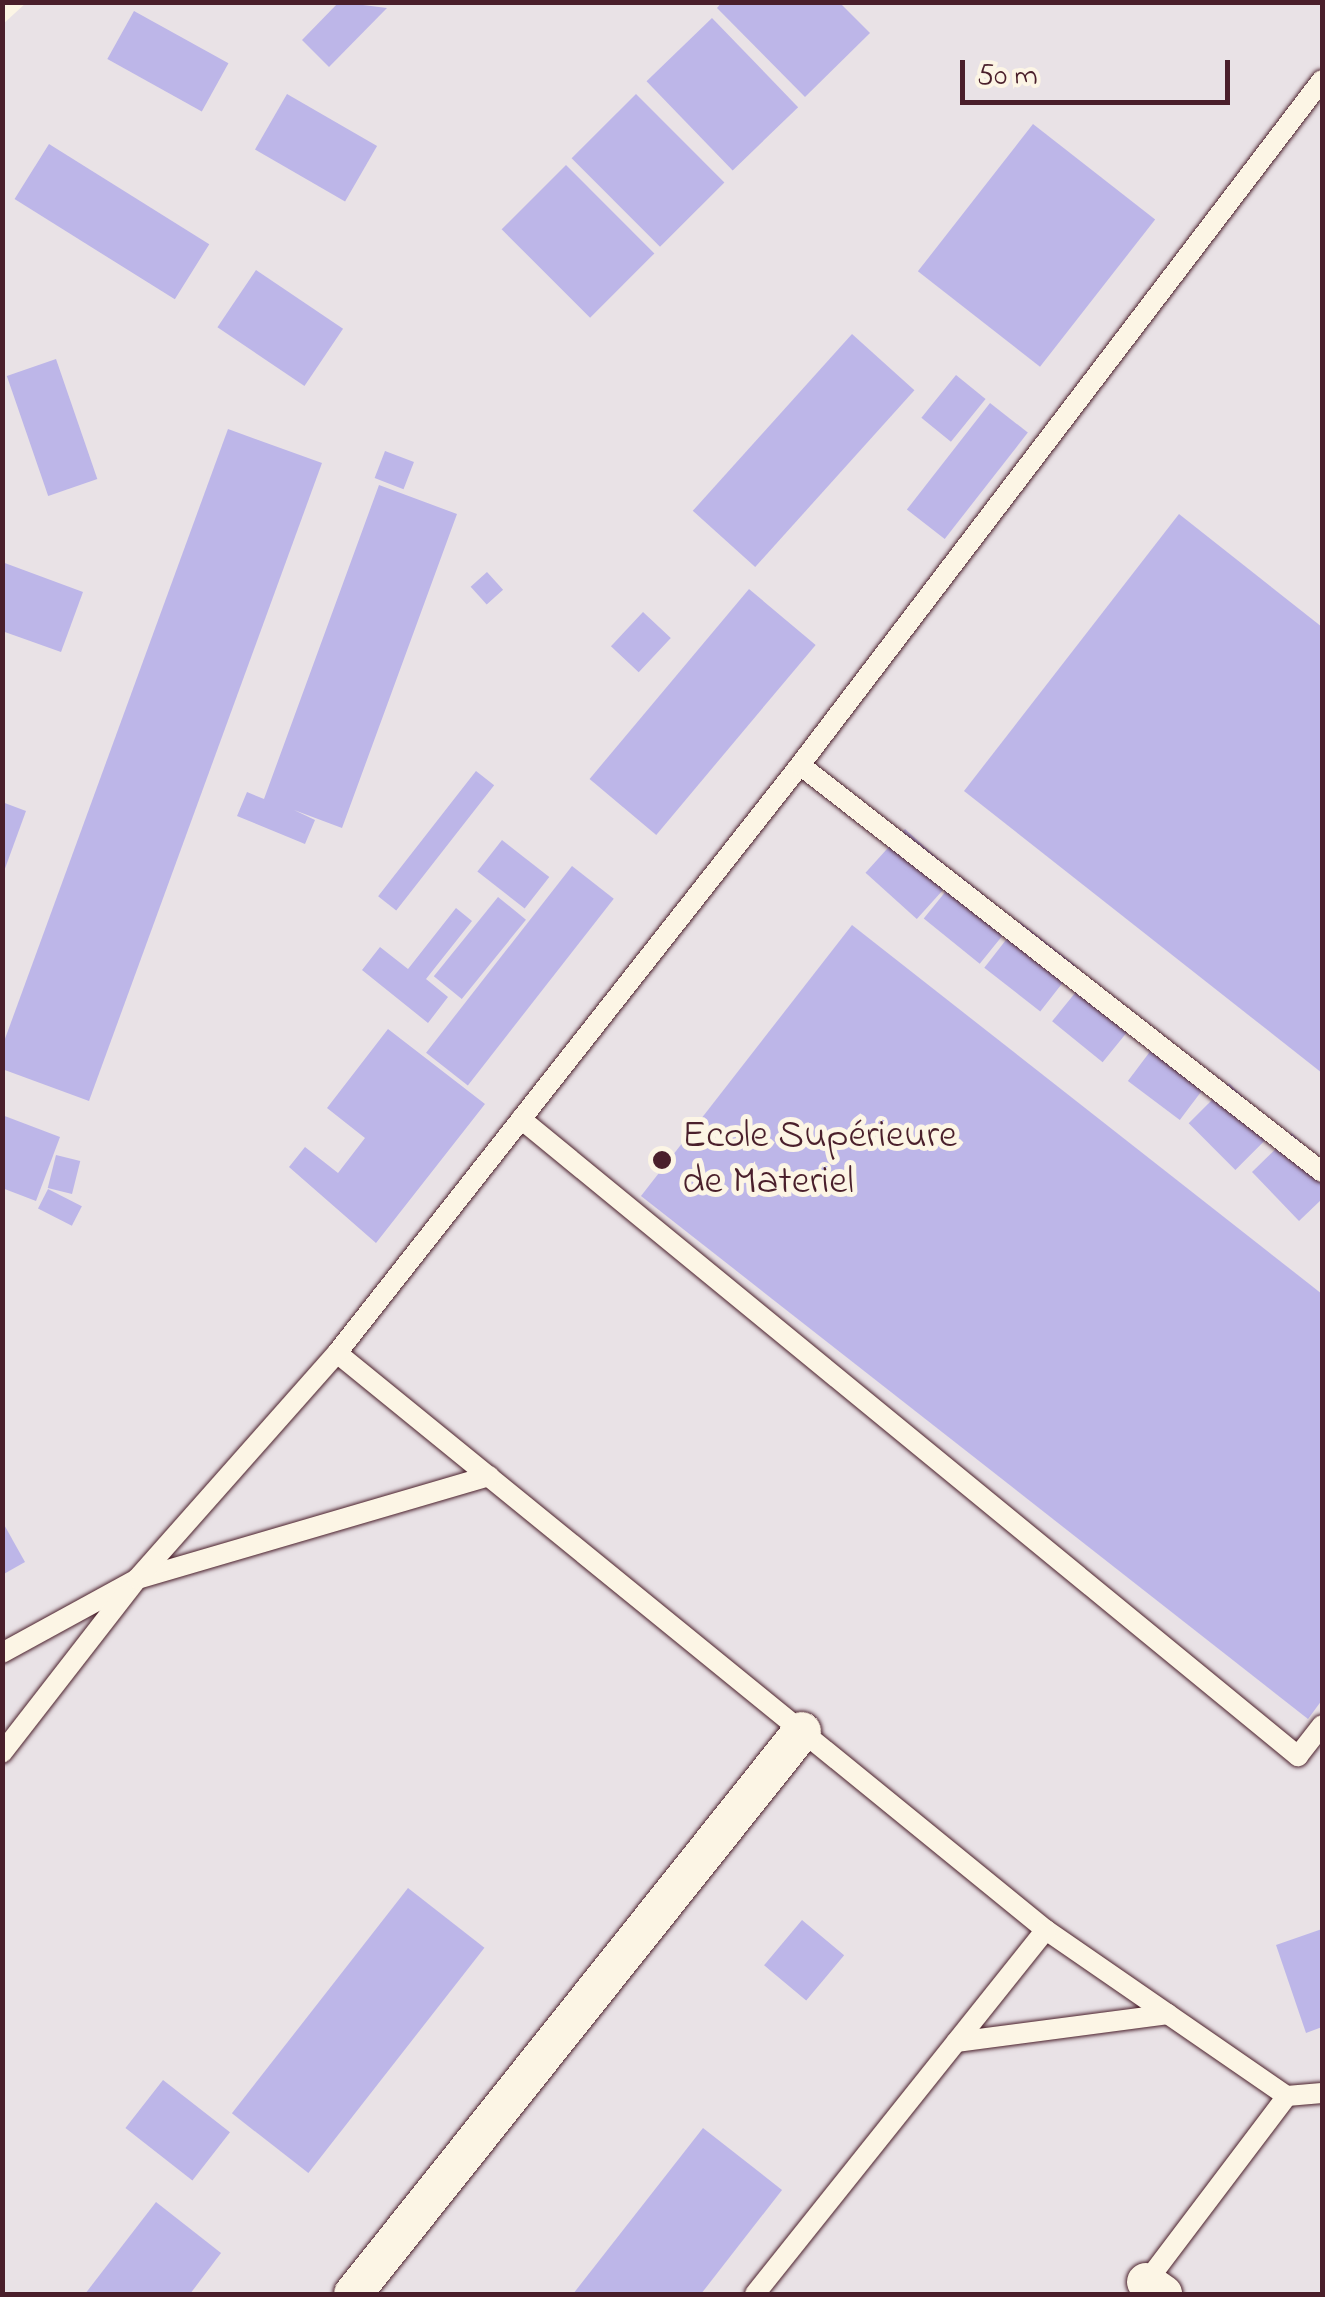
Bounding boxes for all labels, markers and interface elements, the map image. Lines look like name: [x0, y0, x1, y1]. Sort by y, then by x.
scale bar: [965, 40, 1235, 102]
text: 50 m: [977, 55, 1038, 99]
place label: Ecole Supérieure de Materiel: [682, 1113, 957, 1207]
marker: Ecole Supérieure de Materiel: [651, 1149, 673, 1171]

